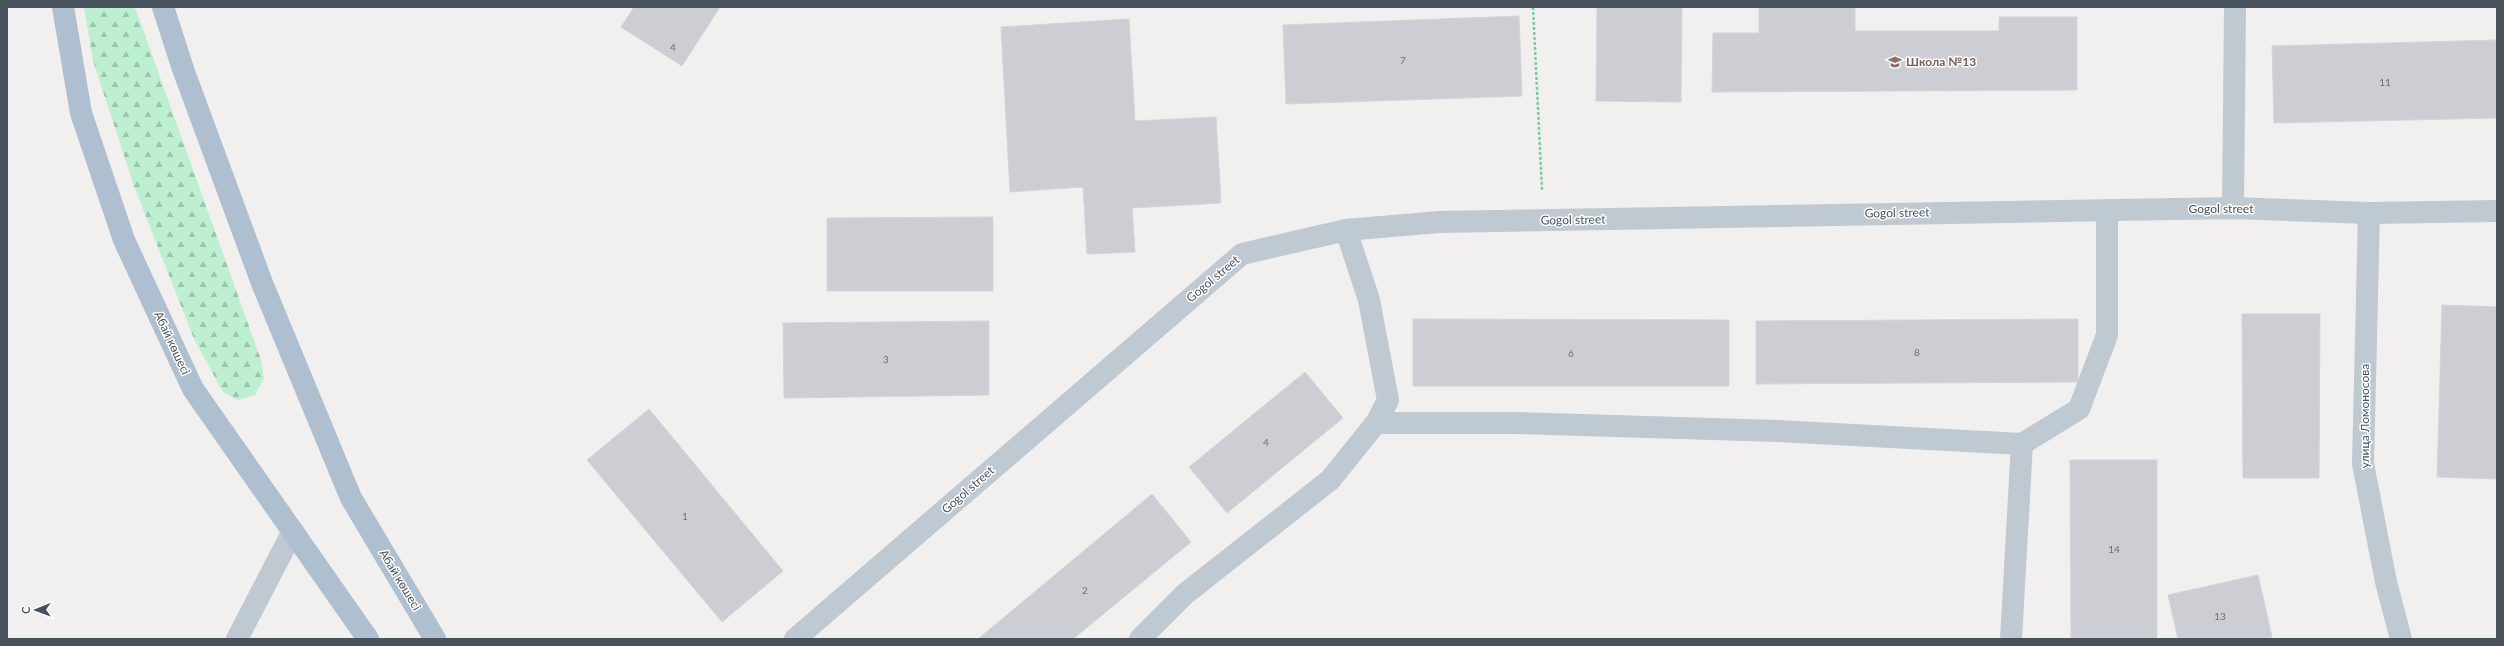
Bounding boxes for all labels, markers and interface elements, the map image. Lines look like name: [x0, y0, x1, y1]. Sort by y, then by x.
house number: 4: [670, 41, 676, 53]
house number: 7: [1400, 54, 1406, 66]
school or university icon: Школа №13: [1887, 54, 1903, 70]
place label: Школа №13: [1906, 54, 1976, 69]
house number: 11: [2379, 76, 2391, 88]
street label: Gogol street: [2189, 201, 2254, 216]
street label: Gogol street: [1864, 204, 1930, 221]
street label: Gogol street: [1540, 211, 1606, 228]
street label: Gogol street: [1183, 252, 1243, 305]
street label: Абай көшесі: [151, 309, 194, 377]
house number: 8: [1914, 346, 1920, 358]
house number: 6: [1568, 347, 1574, 359]
house number: 3: [883, 353, 889, 365]
street label: улица Ломоносова: [2357, 364, 2372, 468]
house number: 4: [1263, 436, 1269, 448]
street label: Gogol street: [938, 462, 998, 517]
house number: 1: [682, 510, 688, 522]
house number: 14: [2108, 543, 2120, 555]
street label: Абай көшесі: [376, 547, 425, 613]
house number: 2: [1082, 584, 1088, 596]
north arrow: [16, 590, 56, 630]
text: С: [19, 606, 32, 614]
house number: 13: [2214, 610, 2226, 622]

